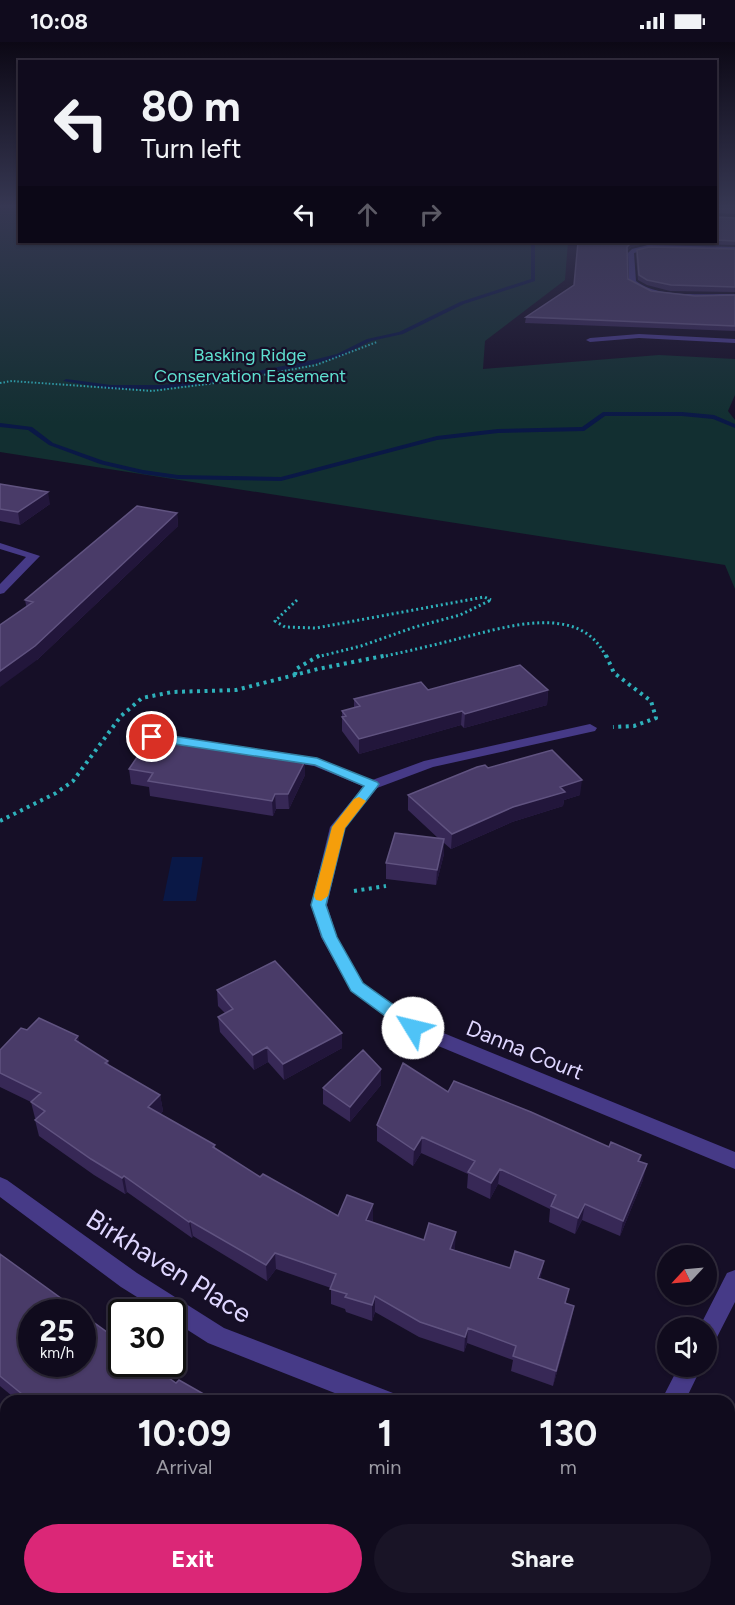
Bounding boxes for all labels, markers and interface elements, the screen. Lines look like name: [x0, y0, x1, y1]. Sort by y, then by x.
text: 10:08: [30, 8, 88, 35]
text: 80 m: [141, 81, 241, 132]
icon: left: [42, 84, 120, 162]
text: Turn left: [141, 132, 241, 165]
icon: left: [288, 198, 321, 231]
icon: ahead: [351, 198, 384, 231]
icon: right: [414, 198, 447, 231]
park label: Basking Ridge Conservation Easement: [154, 344, 346, 387]
pin: [126, 711, 177, 762]
icon: arrive: [135, 720, 168, 753]
position arrow: [381, 996, 445, 1060]
street label: Danna Court: [462, 1014, 588, 1086]
street label: Birkhaven Place: [80, 1202, 258, 1330]
north arrow: [657, 1245, 717, 1305]
map controls: [657, 1245, 717, 1377]
speed limit sign: 30: [108, 1299, 186, 1377]
text: 25: [40, 1312, 74, 1349]
button: sound: [657, 1317, 717, 1377]
text: km/h: [40, 1344, 74, 1362]
text: 10:09: [138, 1412, 231, 1455]
text: 1: [377, 1412, 393, 1455]
text: 130: [539, 1412, 597, 1455]
text: Arrival: [156, 1455, 213, 1479]
text: min: [369, 1455, 401, 1479]
text: m: [560, 1455, 577, 1479]
button: Exit: [24, 1524, 362, 1593]
button: Share: [374, 1524, 711, 1593]

